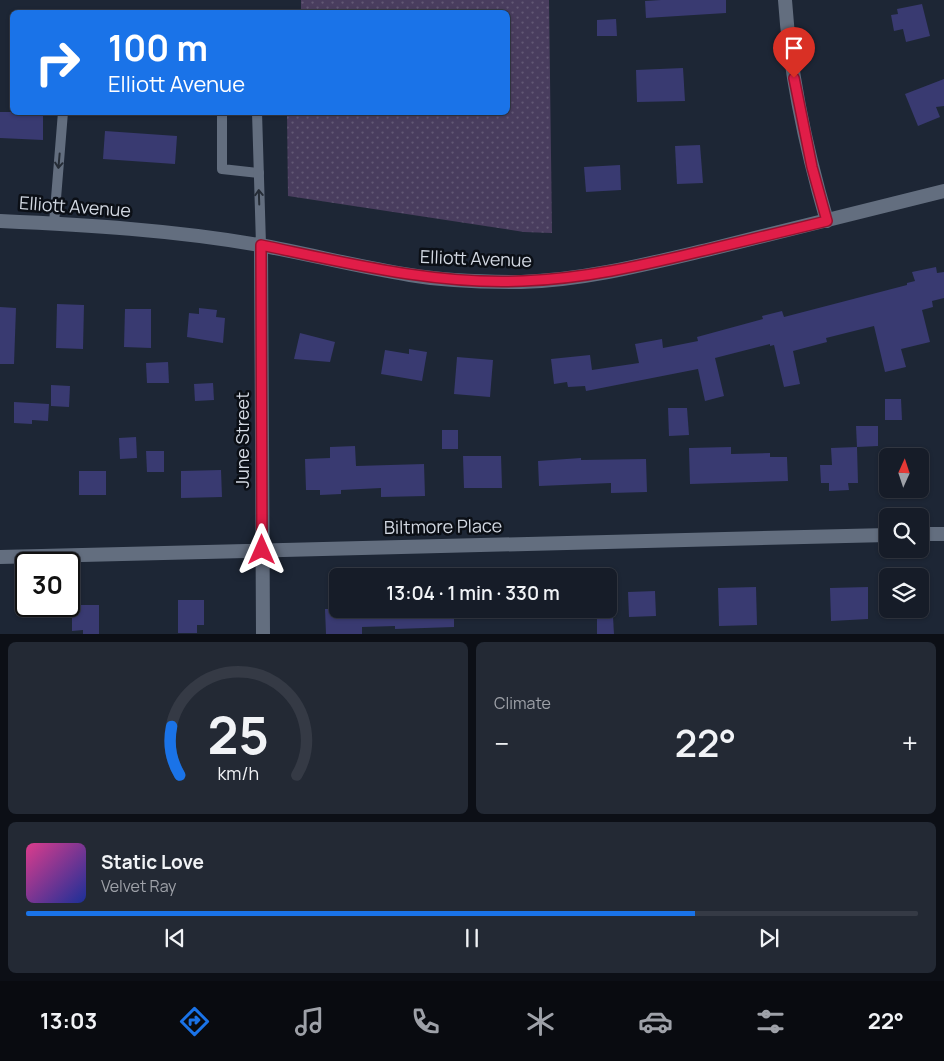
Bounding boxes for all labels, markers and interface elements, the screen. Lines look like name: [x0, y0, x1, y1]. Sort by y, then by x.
text: 100 m: [108, 24, 208, 72]
pin: [773, 27, 815, 78]
icon: right: [25, 30, 90, 95]
icon: arrive: [780, 34, 808, 62]
text: Elliott Avenue: [108, 69, 245, 99]
one-way arrow: [54, 153, 63, 169]
one-way arrow: [254, 189, 264, 205]
street label: Elliott Avenue: [18, 190, 132, 222]
street label: Elliott Avenue: [420, 244, 532, 272]
street label: June Street: [230, 392, 254, 488]
north arrow: [879, 448, 929, 498]
map controls: [879, 448, 929, 618]
button: search: [879, 508, 929, 558]
street label: Biltmore Place: [384, 513, 502, 539]
position arrow: [235, 523, 287, 575]
speed limit sign: 30: [15, 552, 80, 617]
button: layers: [879, 568, 929, 618]
text: 13:04 · 1 min · 330 m: [386, 580, 560, 606]
text: Climate: [494, 692, 551, 714]
text: 25: [207, 699, 269, 770]
text: 22°: [675, 716, 736, 768]
text: −: [494, 724, 509, 762]
text: +: [902, 724, 918, 762]
text: km/h: [217, 761, 259, 785]
text: Static Love: [101, 849, 204, 875]
text: Velvet Ray: [101, 875, 177, 897]
icon: previous: [161, 924, 189, 952]
icon: pause: [458, 924, 486, 952]
icon: next: [755, 924, 783, 952]
icon: directions: [177, 1004, 212, 1039]
icon: music: [292, 1004, 327, 1039]
icon: phone: [408, 1004, 443, 1039]
icon: climate: [523, 1004, 558, 1039]
icon: car: [638, 1004, 673, 1039]
icon: filters: [753, 1004, 788, 1039]
text: 13:03: [40, 1006, 97, 1036]
text: 22°: [868, 1006, 904, 1036]

